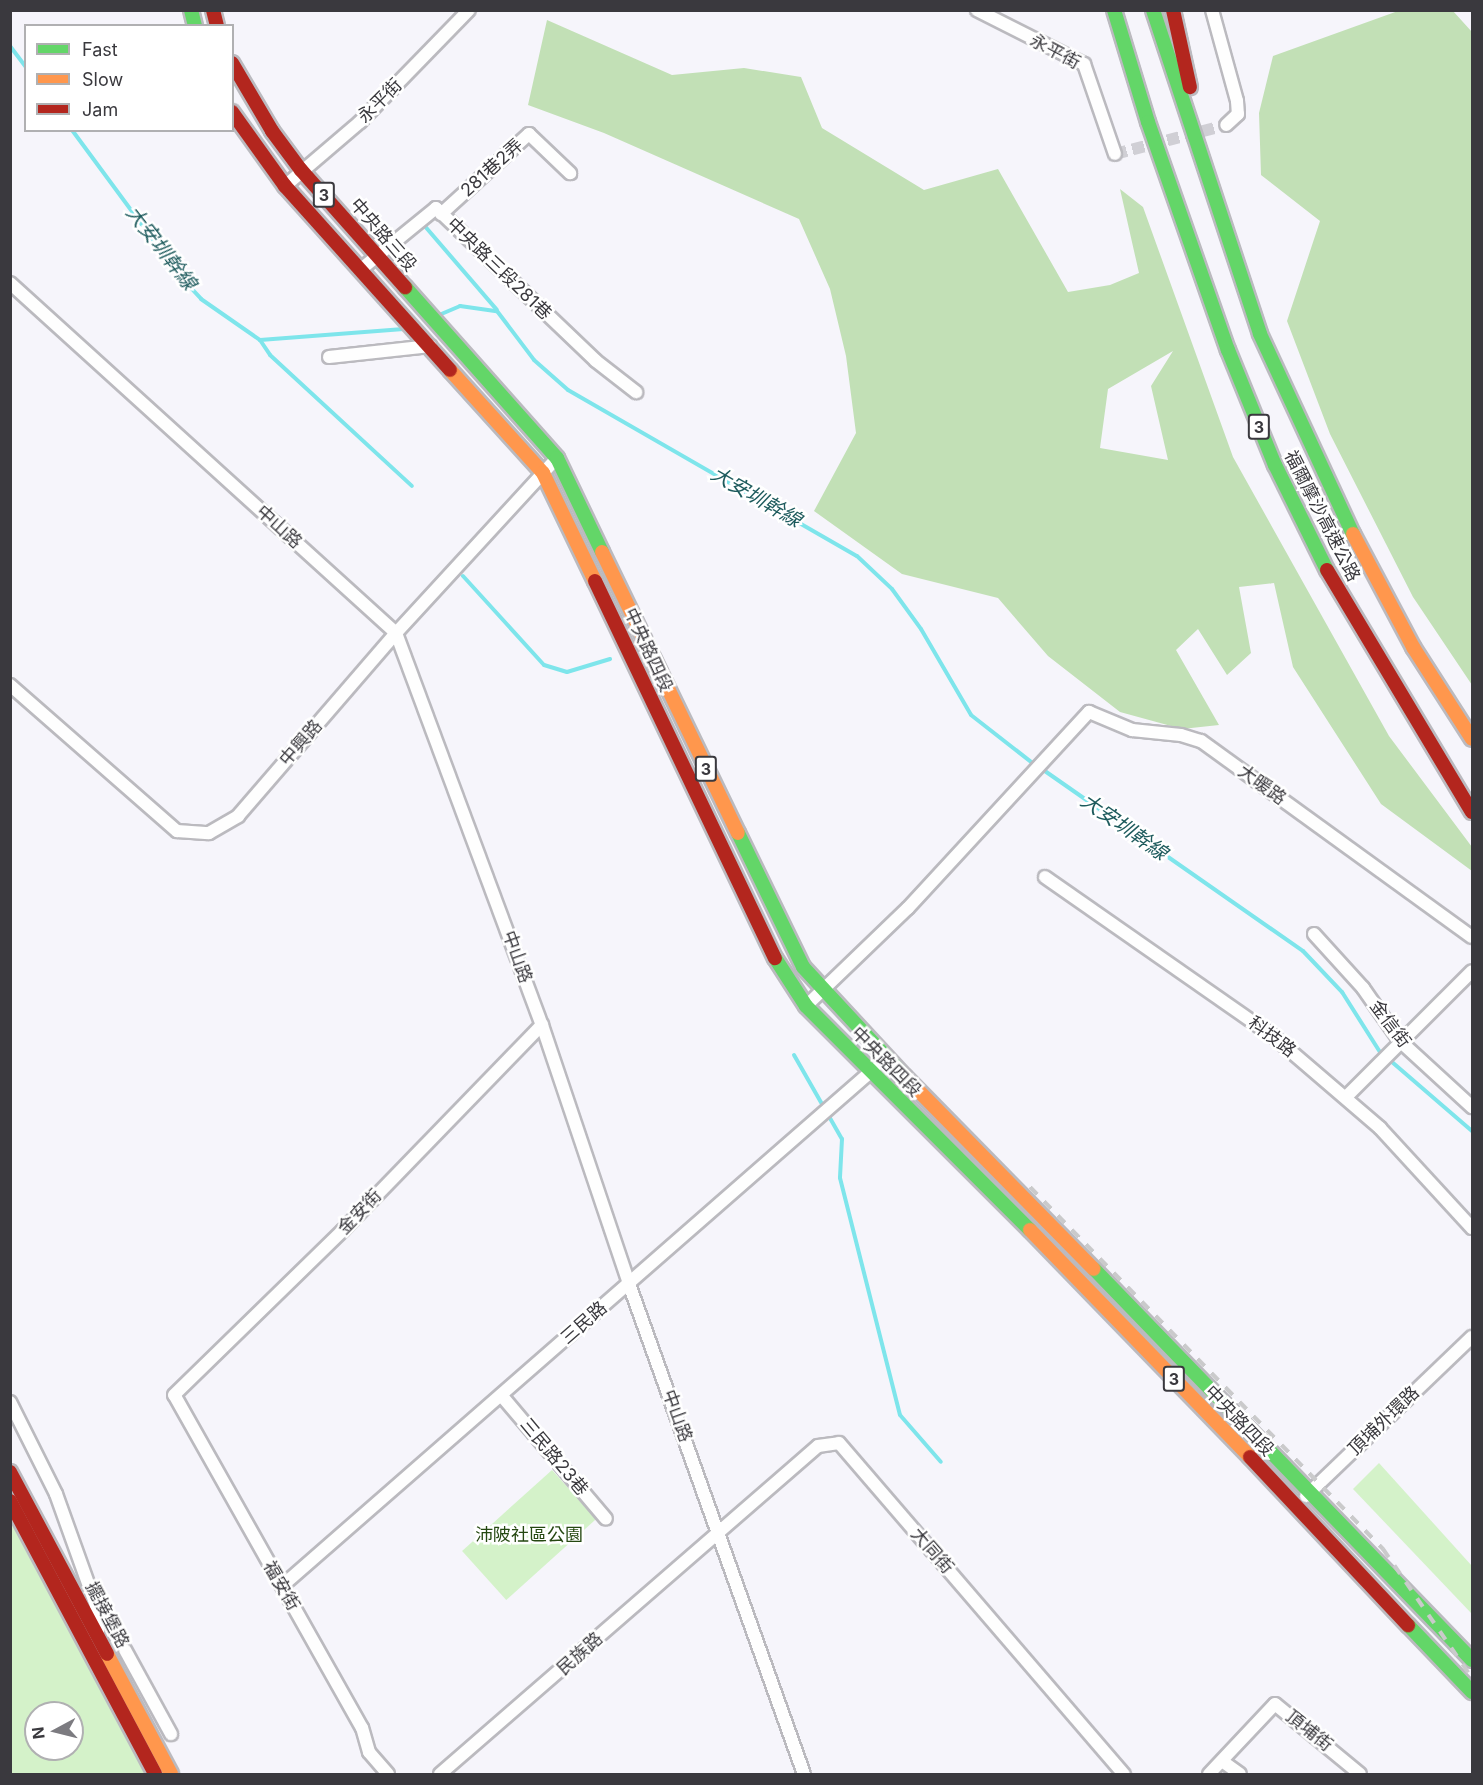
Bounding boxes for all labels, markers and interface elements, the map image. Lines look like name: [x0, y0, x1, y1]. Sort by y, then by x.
legend: [24, 24, 234, 132]
street label: 永平街: [1026, 30, 1084, 74]
text: Fast: [82, 39, 118, 60]
text: Slow: [82, 69, 123, 90]
street label: 永平街: [353, 74, 407, 128]
text: Jam: [82, 99, 118, 120]
street label: 281巷2弄: [456, 134, 528, 202]
road number: 3: [312, 182, 336, 208]
street label: 中央路三段: [345, 194, 421, 276]
water label: 大安圳幹線: [121, 201, 201, 295]
street label: 中央路三段281巷: [442, 213, 556, 325]
road number: 3: [1247, 414, 1271, 440]
street label: 福爾摩沙高速公路: [1280, 447, 1364, 585]
water label: 大安圳幹線: [707, 462, 805, 532]
street label: 中山路: [252, 501, 306, 553]
street label: 中央路四段: [619, 605, 677, 695]
street label: 中興路: [275, 716, 327, 770]
road number: 3: [694, 756, 718, 782]
street label: 大暖路: [1234, 760, 1290, 810]
water label: 大安圳幹線: [1076, 788, 1172, 866]
street label: 中山路: [498, 928, 536, 986]
street label: 金信街: [1365, 996, 1415, 1052]
street label: 科技路: [1244, 1012, 1300, 1062]
street label: 中央路四段: [847, 1023, 925, 1101]
street label: 金安街: [333, 1185, 387, 1239]
street label: 三民路: [557, 1297, 611, 1349]
road number: 3: [1162, 1366, 1186, 1392]
street label: 中央路四段: [1200, 1381, 1278, 1461]
street label: 頂埔外環路: [1344, 1382, 1424, 1460]
street label: 中山路: [658, 1387, 696, 1445]
street label: 三民路23巷: [515, 1414, 593, 1500]
park label: 沛陂社區公園: [475, 1524, 583, 1546]
street label: 大同街: [906, 1524, 958, 1578]
street label: 福安街: [258, 1557, 304, 1615]
street label: 擺接堡路: [81, 1578, 133, 1652]
street label: 民族路: [553, 1628, 607, 1680]
north arrow: [24, 1701, 84, 1761]
street label: 頂埔街: [1281, 1706, 1337, 1756]
text: N: [27, 1726, 49, 1740]

